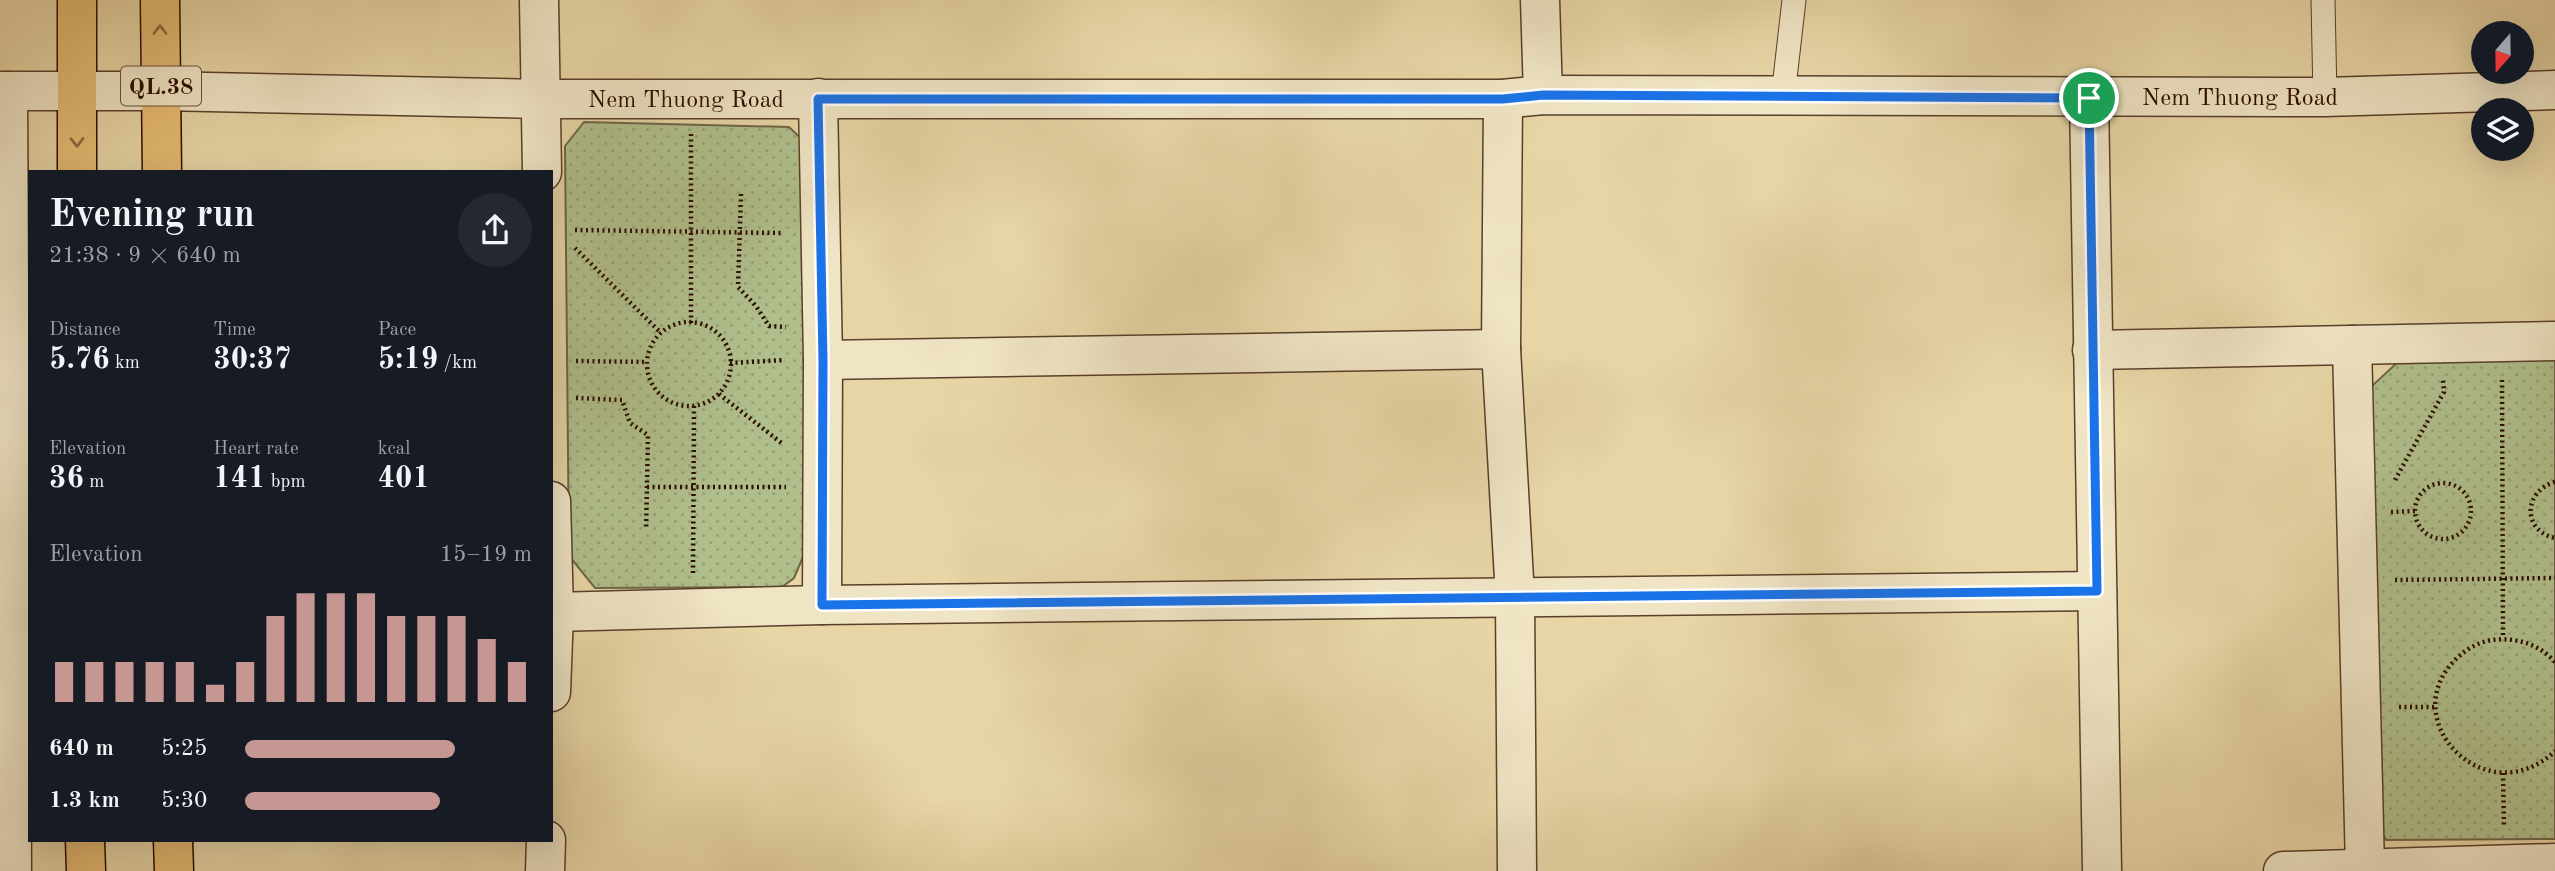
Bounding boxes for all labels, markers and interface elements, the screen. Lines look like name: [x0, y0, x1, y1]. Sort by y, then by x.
north arrow: [2471, 21, 2534, 84]
map controls: [2471, 21, 2534, 161]
one-way arrow: [152, 24, 168, 35]
road number: QL.38: [121, 66, 201, 106]
pin: [2059, 68, 2119, 128]
icon: arrive: [2070, 79, 2108, 117]
street label: Nem Thuong Road: [2142, 87, 2338, 111]
street label: Nem Thuong Road: [588, 89, 784, 113]
button: layers: [2471, 98, 2534, 161]
one-way arrow: [69, 137, 85, 147]
button: share: [458, 193, 532, 267]
text: Evening run: [49, 197, 255, 235]
text: 21:38 · 9 × 640 m: [49, 244, 241, 267]
text: Distance: [49, 321, 121, 340]
text: Time: [213, 321, 256, 340]
text: Pace: [378, 321, 416, 340]
text: 5.76: [49, 345, 110, 375]
text: 30:37: [213, 345, 291, 375]
text: 5:19: [378, 345, 438, 375]
text: km: [110, 354, 140, 373]
text: /km: [438, 354, 477, 373]
text: Elevation: [49, 440, 126, 459]
text: Heart rate: [213, 440, 299, 459]
text: kcal: [378, 440, 410, 459]
text: 36: [49, 464, 84, 494]
text: 141: [213, 464, 266, 494]
text: 401: [378, 464, 430, 494]
text: m: [84, 473, 104, 492]
text: bpm: [266, 473, 306, 492]
text: Elevation: [49, 543, 143, 566]
text: 15–19 m: [440, 543, 532, 566]
text: 640 m: [49, 737, 114, 760]
text: 5:25: [161, 737, 207, 760]
text: 1.3 km: [49, 789, 120, 812]
text: 5:30: [161, 789, 207, 812]

